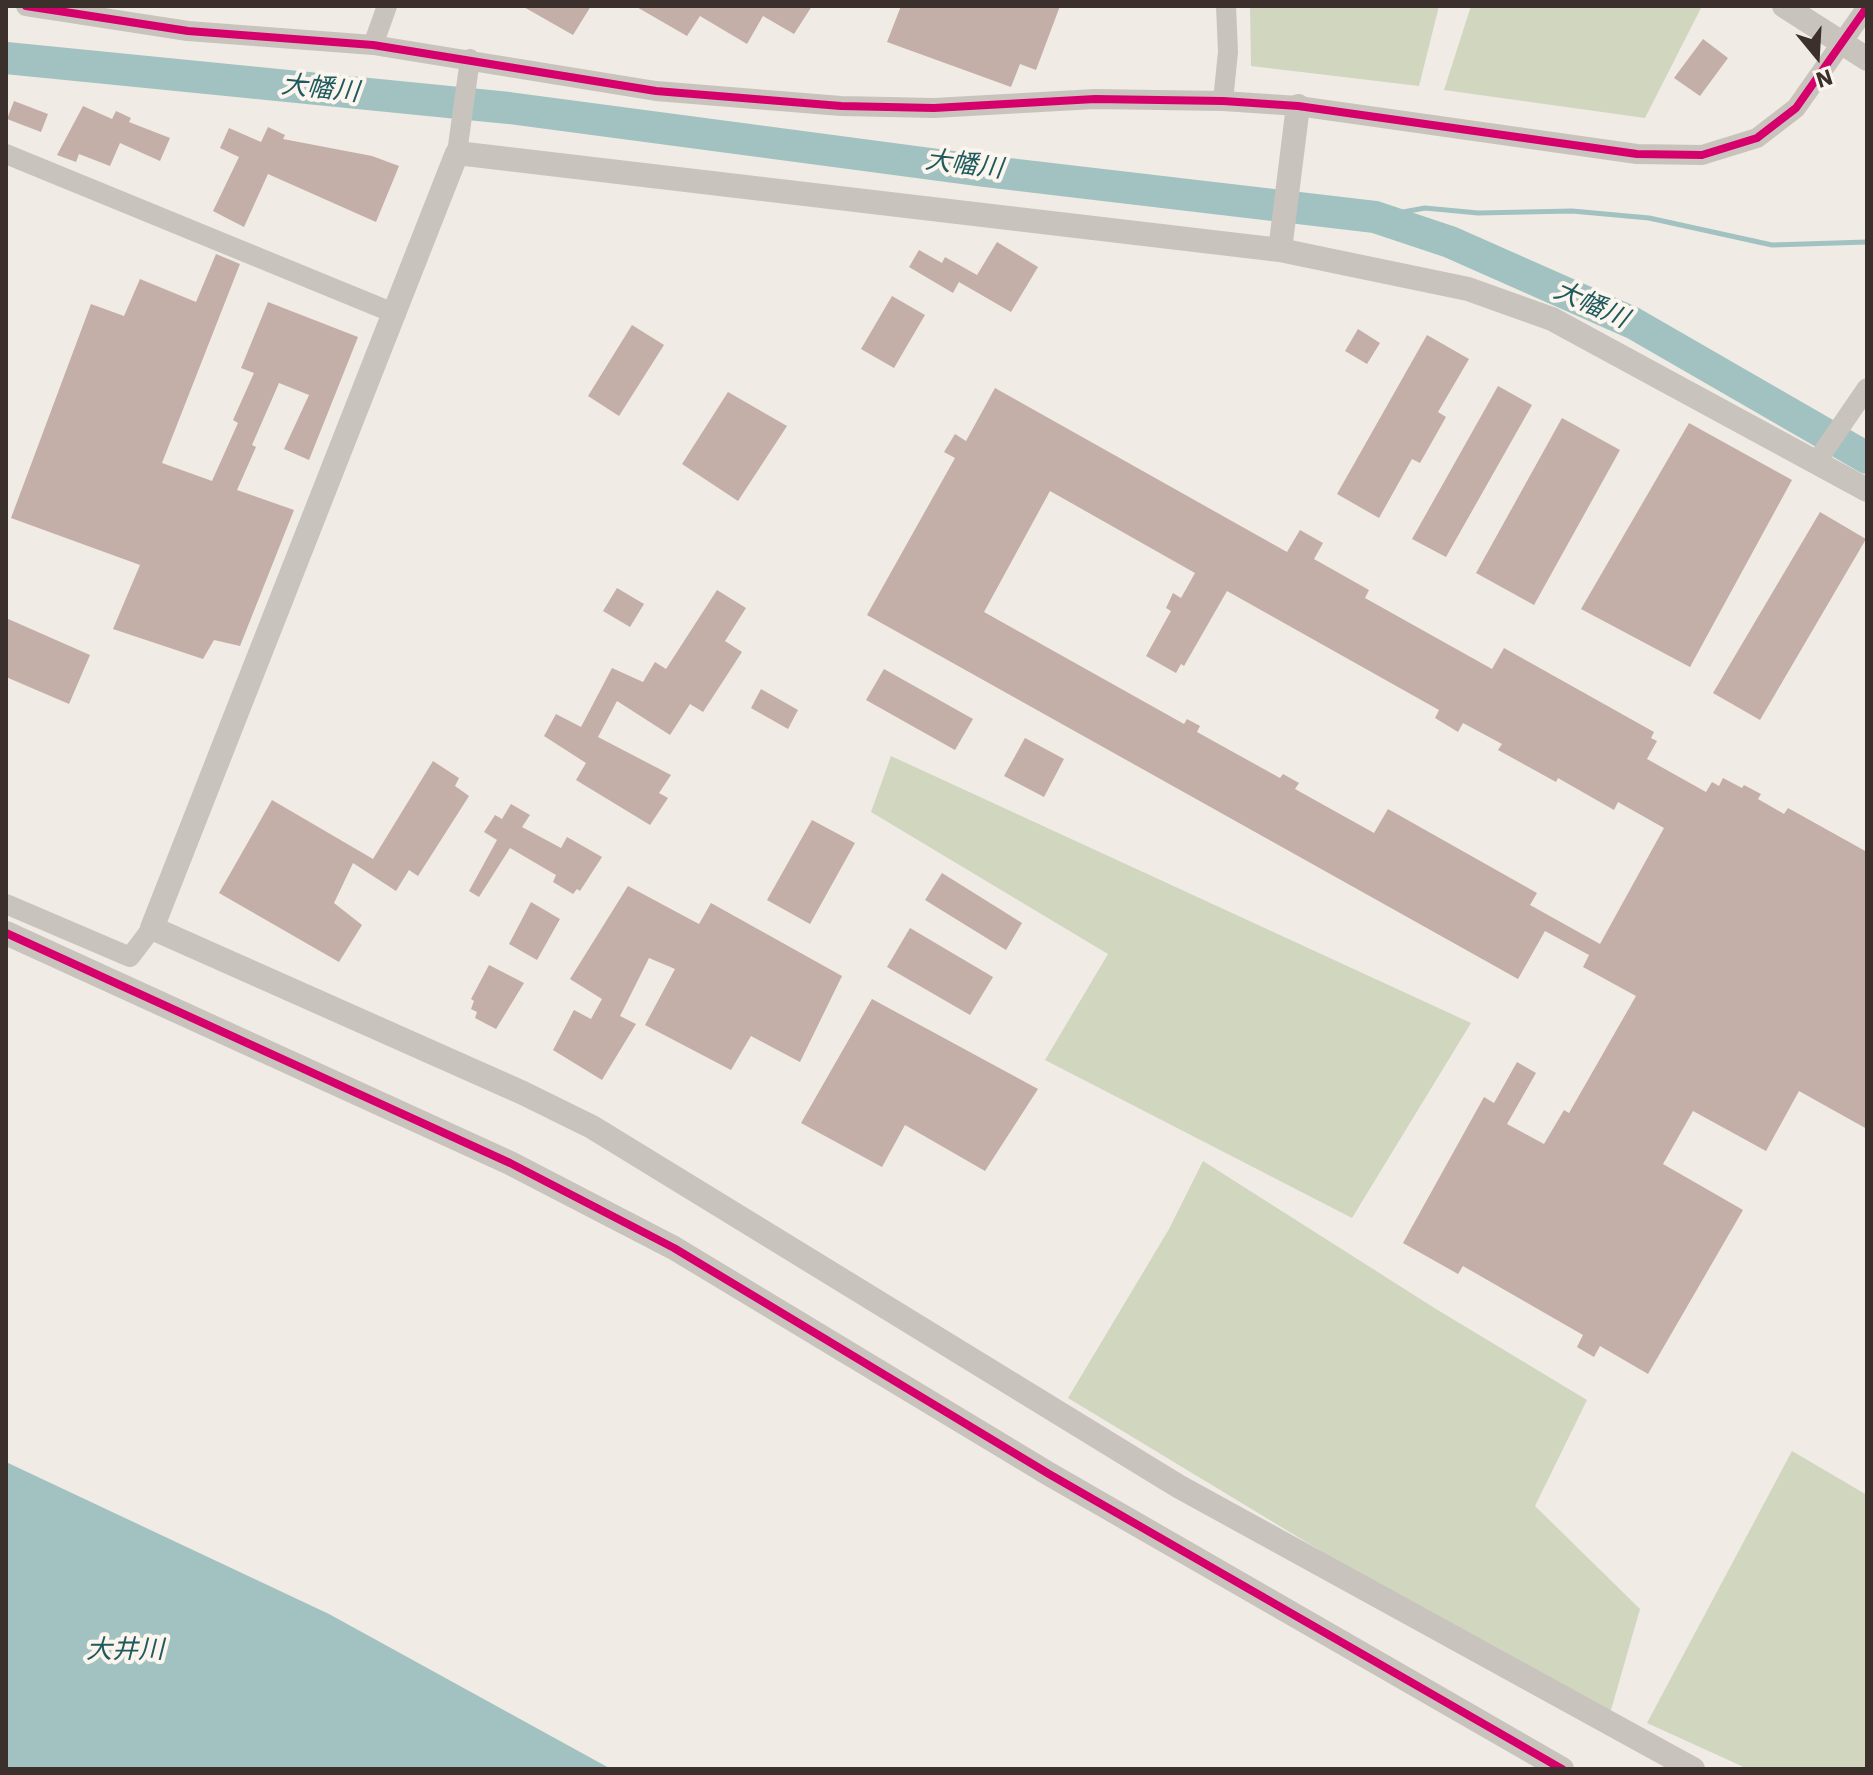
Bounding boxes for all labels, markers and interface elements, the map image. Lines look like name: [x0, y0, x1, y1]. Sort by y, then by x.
north arrow: [1777, 16, 1857, 96]
text: N: [1813, 63, 1837, 96]
water label: 大幡川: [280, 69, 360, 109]
water label: 大幡川: [923, 145, 1005, 185]
water label: 大幡川: [1549, 275, 1633, 335]
water label: 大井川: [86, 1634, 164, 1666]

